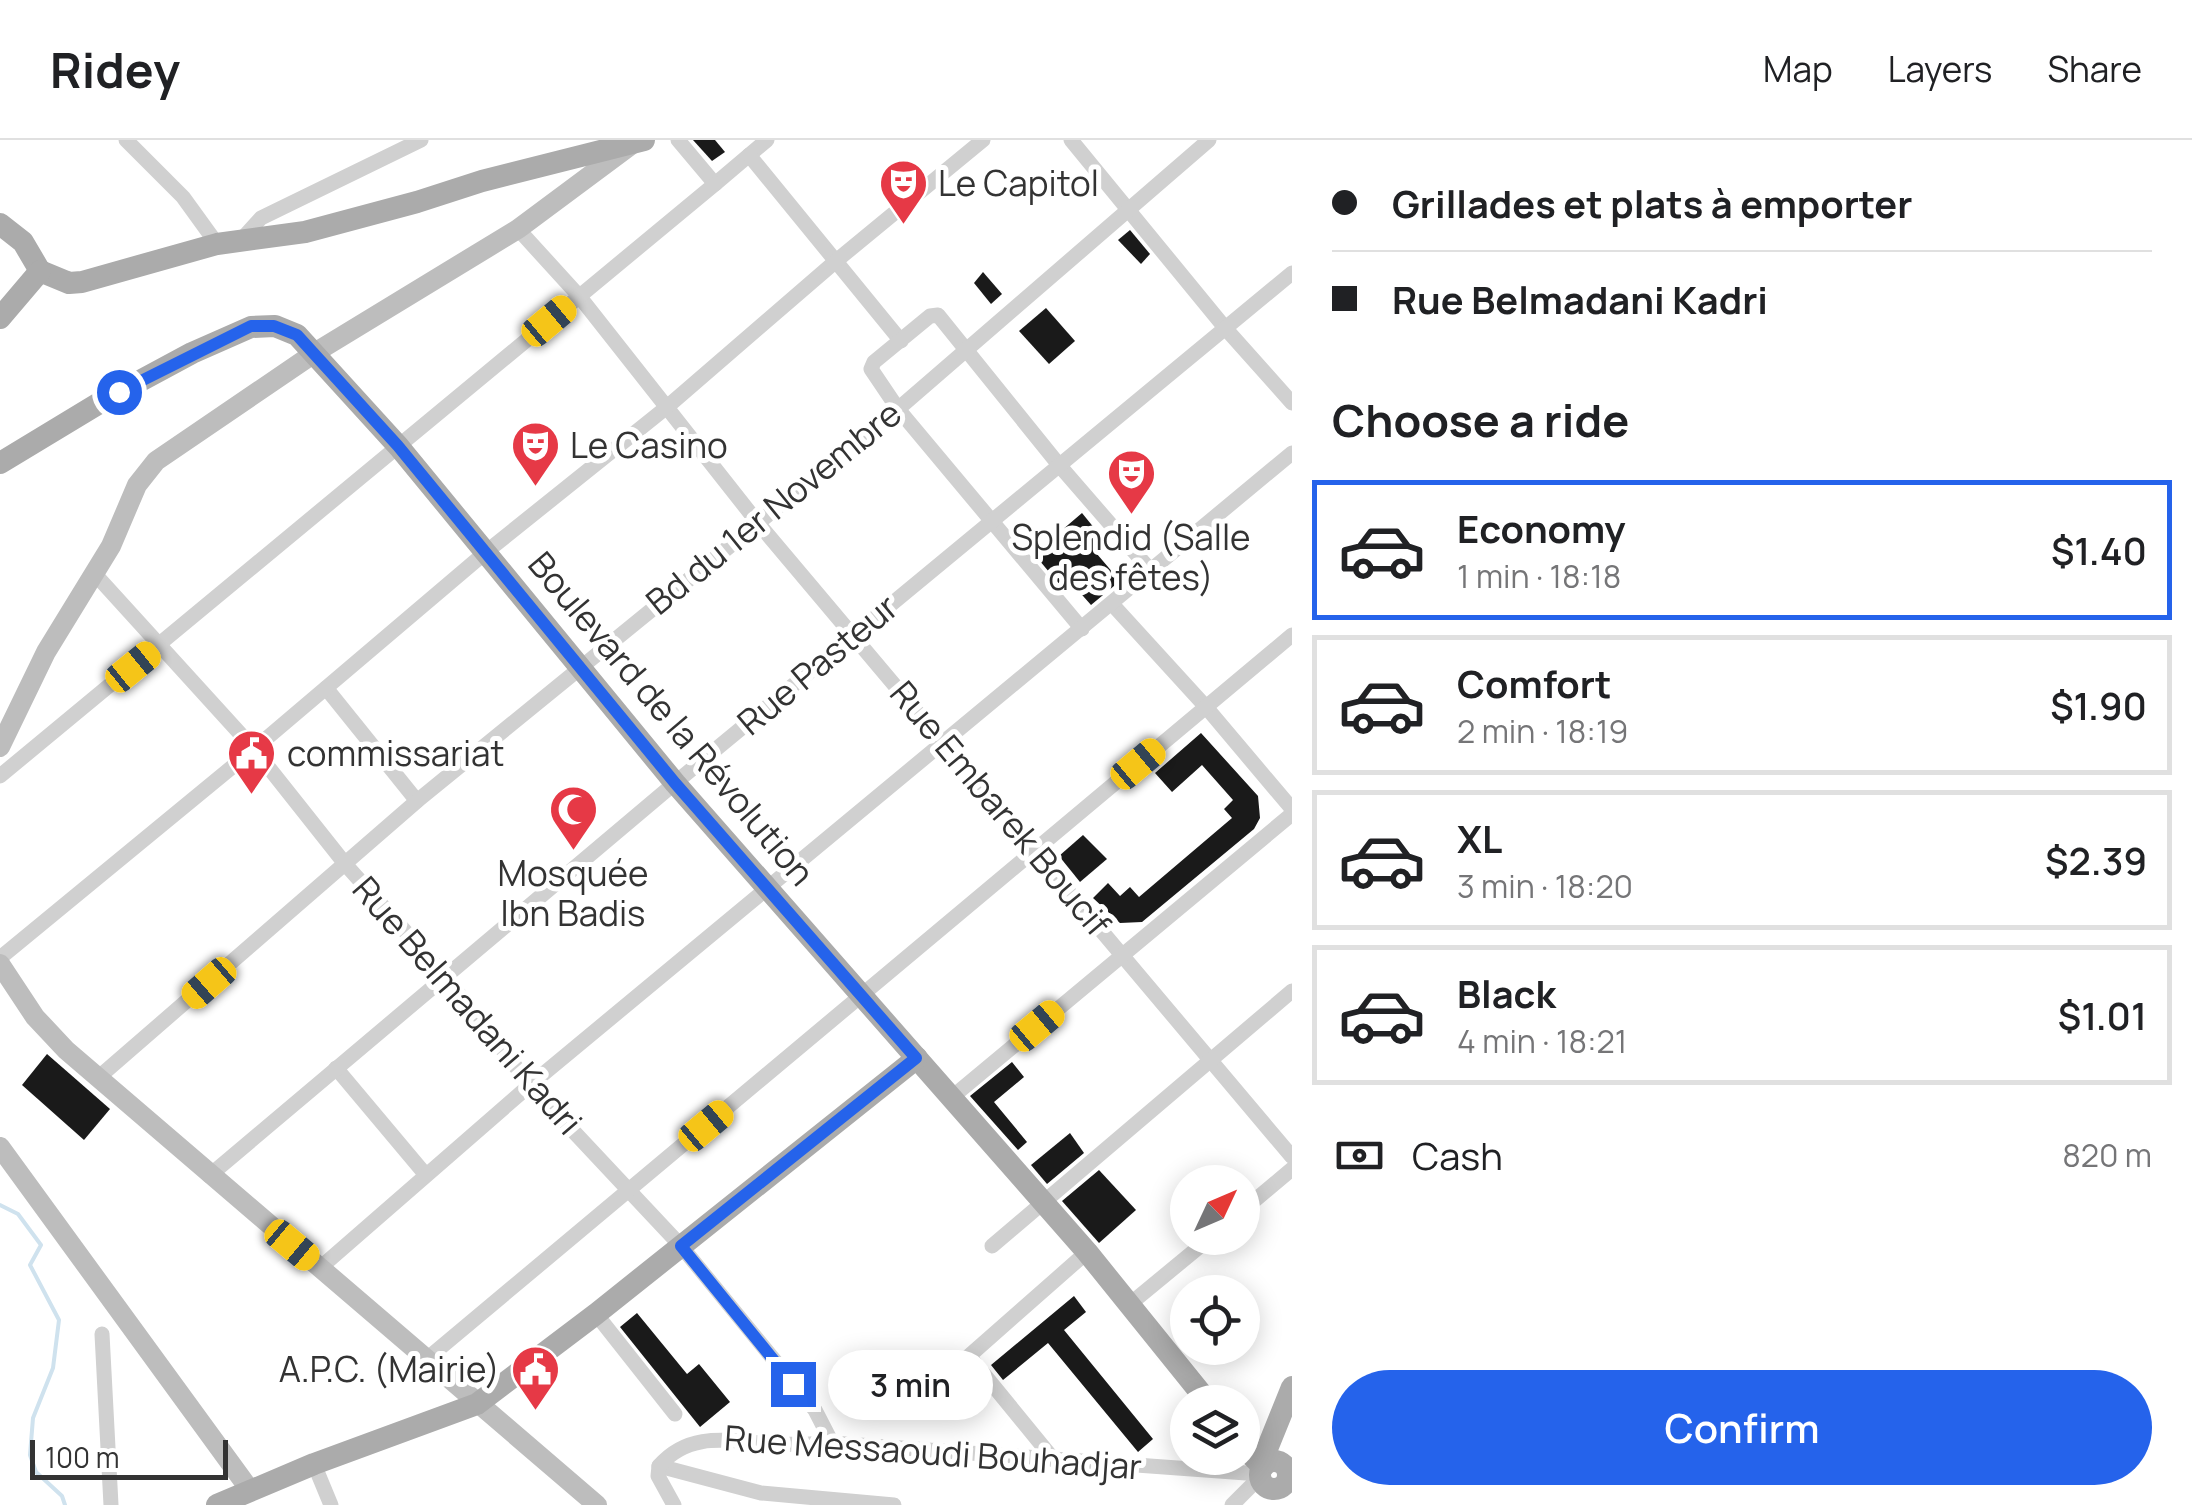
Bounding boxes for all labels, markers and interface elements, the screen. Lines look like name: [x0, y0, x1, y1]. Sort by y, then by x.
text: Ridey: [50, 37, 180, 102]
text: Map: [1763, 45, 1833, 93]
text: Layers: [1888, 45, 1992, 93]
text: Share: [2047, 45, 2142, 93]
theatre icon: Le Capitol: [877, 158, 929, 226]
place label: Le Capitol: [938, 159, 1099, 207]
text: Grillades et plats à emporter: [1392, 177, 1912, 229]
text: Rue Belmadani Kadri: [1392, 273, 1768, 325]
car: [516, 290, 582, 352]
route start: [97, 370, 142, 415]
street label: Bd du 1er Novembre: [636, 389, 911, 625]
text: Choose a ride: [1332, 389, 1629, 451]
theatre icon: Le Casino: [509, 420, 561, 488]
place label: Le Casino: [570, 421, 728, 469]
theatre icon: Splendid (Salle des fêtes): [1105, 448, 1157, 516]
text: Economy: [1457, 502, 1626, 554]
icon: car: [1337, 505, 1427, 595]
place label: Splendid (Salle des fêtes): [1011, 513, 1251, 601]
text: $1.40: [2051, 524, 2147, 576]
street label: Boulevard de la Révolution: [518, 541, 826, 895]
text: 1 min · 18:18: [1457, 554, 1621, 598]
street label: Rue Pasteur: [727, 583, 908, 745]
car: [100, 636, 166, 698]
text: Comfort: [1457, 657, 1611, 709]
icon: car: [1337, 660, 1427, 750]
street label: Rue Embarek Boucif: [880, 671, 1122, 947]
text: $1.90: [2050, 679, 2147, 731]
text: 2 min · 18:19: [1457, 709, 1628, 753]
public building icon: commissariat: [226, 728, 278, 796]
place label: commissariat: [287, 729, 505, 777]
car: [1105, 733, 1171, 795]
mosque icon: Mosquée Ibn Badis: [547, 784, 599, 852]
text: XL: [1457, 812, 1502, 864]
icon: car: [1337, 815, 1427, 905]
text: $2.39: [2045, 834, 2147, 886]
place label: Mosquée Ibn Badis: [498, 849, 648, 937]
text: 3 min · 18:20: [1457, 864, 1633, 908]
street label: Rue Belmadani Kadri: [342, 866, 593, 1145]
car: [177, 952, 241, 1014]
text: Black: [1457, 967, 1556, 1019]
icon: car: [1337, 970, 1427, 1060]
text: $1.01: [2058, 989, 2147, 1041]
car: [1004, 995, 1070, 1057]
text: 4 min · 18:21: [1457, 1019, 1627, 1063]
car: [673, 1095, 739, 1157]
icon: cash: [1332, 1128, 1387, 1183]
text: Cash: [1412, 1129, 1503, 1181]
text: 820 m: [2062, 1133, 2152, 1177]
north arrow: [1170, 1165, 1260, 1255]
map controls: [1170, 1165, 1260, 1475]
car: [259, 1214, 325, 1276]
button: locate: [1170, 1275, 1260, 1365]
public building icon: A.P.C. (Mairie): [509, 1344, 561, 1412]
place label: A.P.C. (Mairie): [279, 1345, 500, 1393]
callout: 3 min: [828, 1349, 993, 1419]
route end: [771, 1362, 816, 1407]
text: 3 min: [870, 1363, 951, 1407]
button: Confirm: [1332, 1370, 2152, 1485]
button: layers: [1170, 1385, 1260, 1475]
street label: Rue Messaoudi Bouhadjar: [723, 1413, 1143, 1491]
scale bar: [30, 1435, 228, 1480]
text: 100 m: [45, 1438, 119, 1476]

